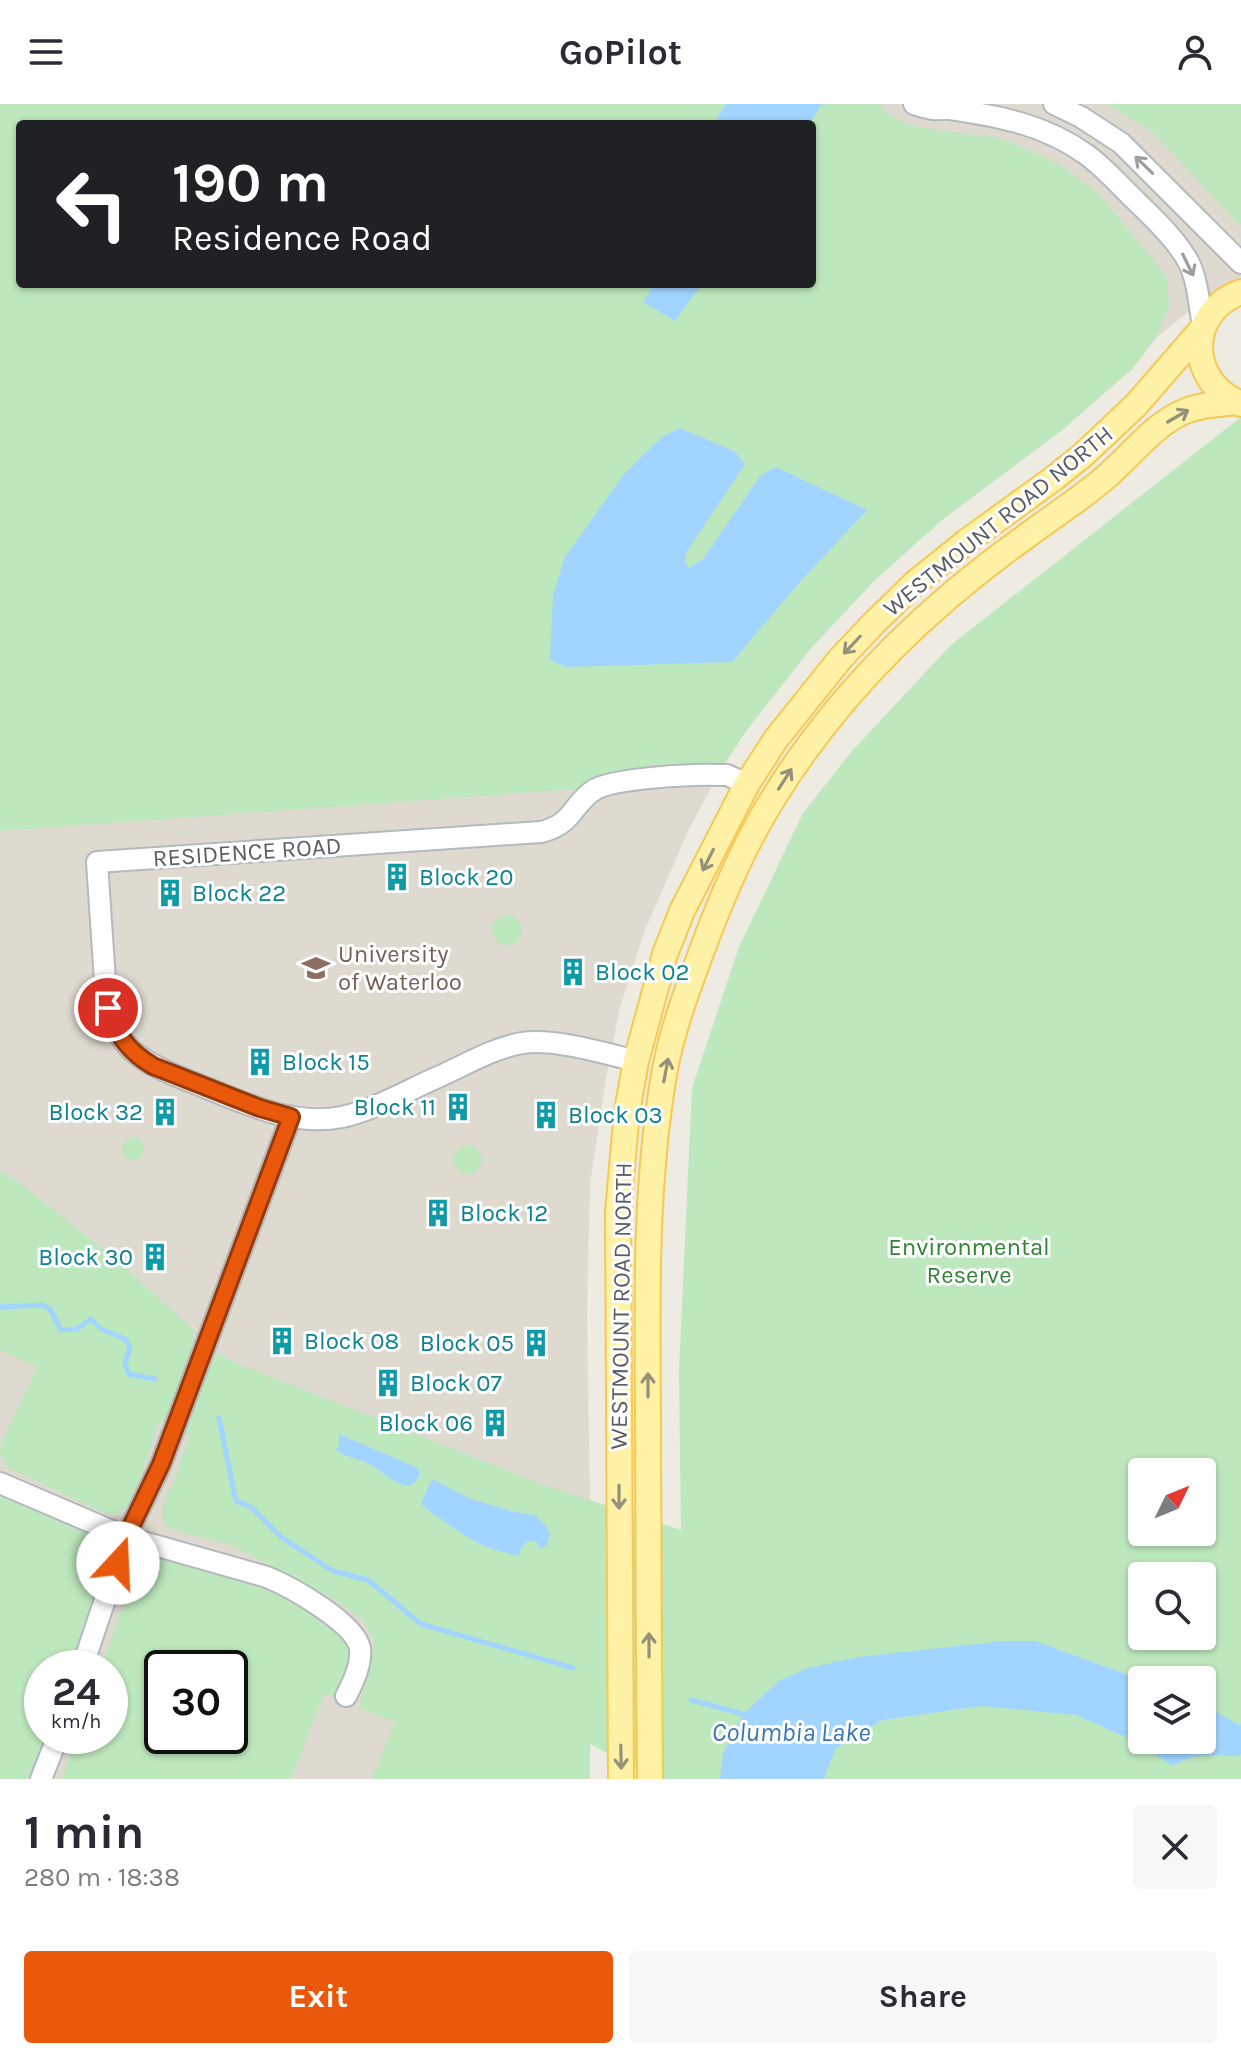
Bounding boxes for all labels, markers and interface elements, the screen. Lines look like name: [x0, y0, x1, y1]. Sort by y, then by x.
icon: menu: [24, 30, 68, 74]
icon: person: [1173, 30, 1217, 74]
text: GoPilot: [559, 31, 682, 73]
text: 190 m: [172, 150, 329, 215]
icon: left: [40, 152, 144, 256]
one-way arrow: [1135, 156, 1154, 175]
text: Residence Road: [172, 217, 432, 259]
one-way arrow: [1181, 253, 1196, 276]
one-way arrow: [1166, 408, 1189, 424]
street label: WESTMOUNT ROAD NORTH: [878, 420, 1118, 622]
one-way arrow: [843, 635, 862, 655]
one-way arrow: [777, 769, 794, 791]
street label: RESIDENCE ROAD: [152, 831, 342, 873]
one-way arrow: [699, 848, 715, 871]
building icon: Block 20: [382, 862, 412, 892]
place label: Block 20: [419, 863, 514, 891]
building icon: Block 22: [155, 878, 185, 908]
place label: Block 22: [192, 879, 286, 907]
place label: University of Waterloo: [338, 940, 462, 996]
school or university icon: University of Waterloo: [301, 953, 331, 983]
building icon: Block 02: [558, 957, 588, 987]
place label: Block 02: [595, 958, 690, 986]
pin: [74, 974, 142, 1042]
icon: arrive: [86, 986, 130, 1030]
building icon: Block 15: [245, 1047, 275, 1077]
place label: Block 15: [282, 1048, 370, 1076]
one-way arrow: [659, 1058, 674, 1083]
building icon: Block 11: [443, 1092, 473, 1122]
place label: Block 11: [354, 1093, 436, 1121]
building icon: Block 32: [150, 1097, 180, 1127]
place label: Block 32: [49, 1098, 143, 1126]
building icon: Block 03: [531, 1100, 561, 1130]
place label: Block 03: [568, 1101, 663, 1129]
street label: WESTMOUNT ROAD NORTH: [604, 1162, 638, 1450]
building icon: Block 12: [423, 1198, 453, 1228]
place label: Block 12: [460, 1199, 548, 1227]
park label: Environmental Reserve: [888, 1233, 1050, 1289]
building icon: Block 30: [140, 1242, 170, 1272]
place label: Block 30: [38, 1243, 133, 1271]
building icon: Block 08: [267, 1326, 297, 1356]
place label: Block 08: [304, 1327, 399, 1355]
building icon: Block 05: [521, 1328, 551, 1358]
place label: Block 05: [420, 1329, 514, 1357]
building icon: Block 07: [373, 1368, 403, 1398]
place label: Block 07: [410, 1369, 502, 1397]
one-way arrow: [640, 1372, 656, 1399]
building icon: Block 06: [480, 1408, 510, 1438]
place label: Block 06: [379, 1409, 473, 1437]
north arrow: [1128, 1458, 1216, 1546]
map controls: [1128, 1458, 1216, 1754]
one-way arrow: [611, 1483, 627, 1510]
position arrow: [76, 1521, 160, 1605]
button: search: [1128, 1562, 1216, 1650]
one-way arrow: [641, 1632, 657, 1659]
speed limit sign: 30: [144, 1650, 248, 1754]
button: layers: [1128, 1666, 1216, 1754]
text: 24: [52, 1668, 100, 1715]
text: km/h: [51, 1710, 101, 1733]
water label: Columbia Lake: [712, 1717, 870, 1748]
one-way arrow: [613, 1743, 628, 1770]
text: 1 min: [24, 1804, 144, 1860]
button: close: [1133, 1805, 1217, 1889]
text: 280 m · 18:38: [24, 1862, 180, 1893]
button: Exit: [24, 1951, 613, 2043]
button: Share: [629, 1951, 1217, 2043]

